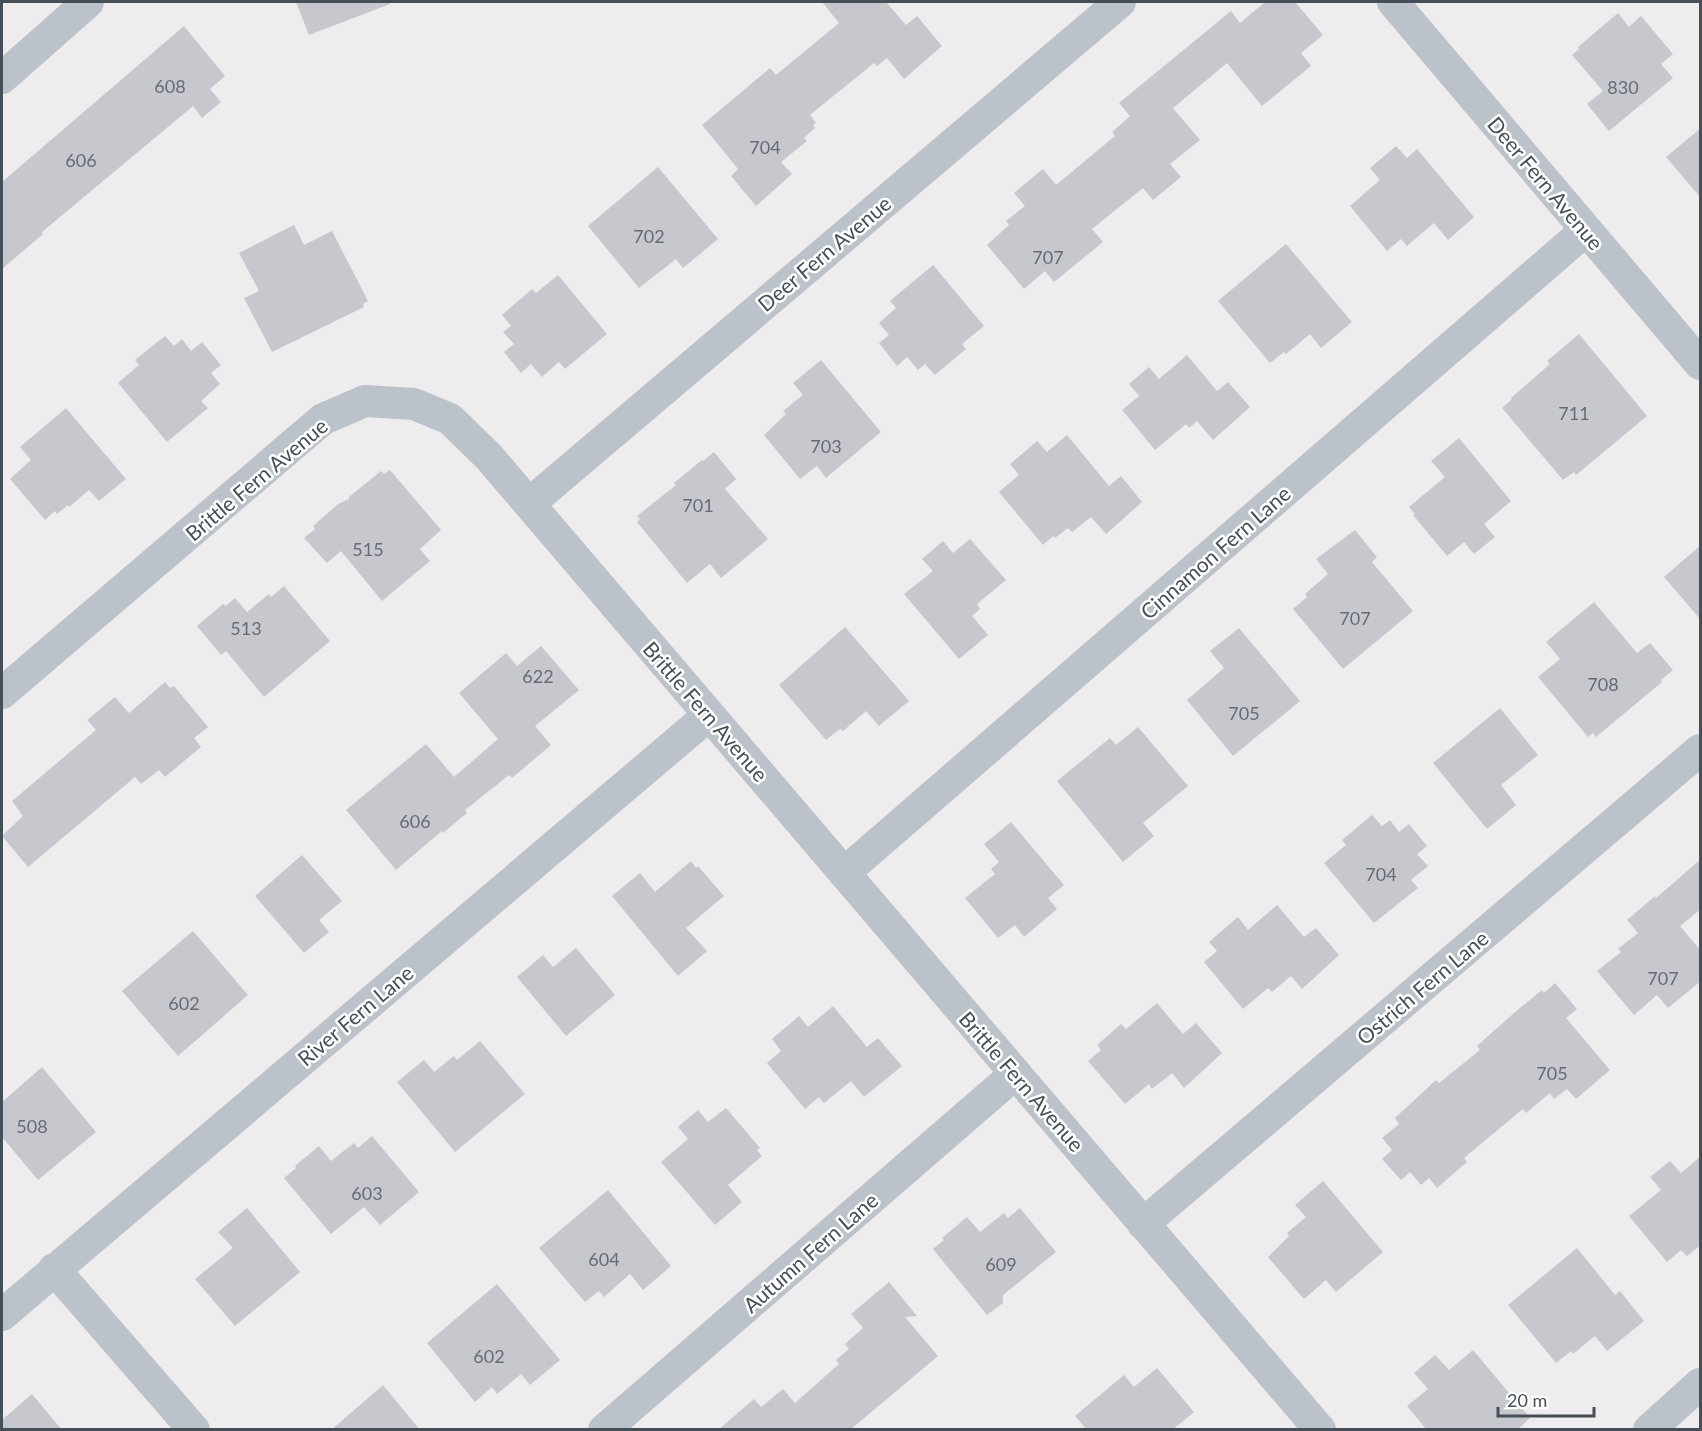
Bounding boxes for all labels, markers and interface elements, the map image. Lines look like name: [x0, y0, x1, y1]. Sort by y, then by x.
house number: 608: [154, 75, 186, 97]
house number: 830: [1607, 76, 1639, 98]
street label: Deer Fern Avenue: [1483, 111, 1609, 255]
house number: 704: [749, 136, 781, 158]
house number: 606: [65, 149, 97, 171]
street label: Deer Fern Avenue: [752, 190, 896, 316]
house number: 702: [633, 225, 665, 247]
house number: 707: [1032, 246, 1064, 268]
house number: 711: [1558, 402, 1590, 424]
street label: Brittle Fern Avenue: [180, 412, 332, 546]
house number: 703: [810, 435, 842, 457]
street label: Cinnamon Fern Lane: [1135, 480, 1295, 624]
house number: 701: [682, 494, 714, 516]
house number: 515: [352, 538, 384, 560]
house number: 707: [1339, 607, 1371, 629]
house number: 513: [230, 617, 262, 639]
street label: Brittle Fern Avenue: [638, 636, 774, 786]
house number: 622: [522, 665, 554, 687]
house number: 708: [1587, 673, 1619, 695]
house number: 705: [1228, 702, 1260, 724]
house number: 606: [399, 810, 431, 832]
house number: 704: [1365, 863, 1397, 885]
street label: Ostrich Fern Lane: [1351, 925, 1493, 1049]
street label: River Fern Lane: [292, 959, 418, 1071]
house number: 707: [1647, 967, 1679, 989]
house number: 602: [168, 992, 200, 1014]
street label: Brittle Fern Avenue: [954, 1006, 1090, 1156]
house number: 705: [1536, 1062, 1568, 1084]
house number: 508: [16, 1115, 48, 1137]
house number: 603: [351, 1182, 383, 1204]
street label: Autumn Fern Lane: [738, 1187, 882, 1317]
house number: 604: [588, 1248, 620, 1270]
house number: 609: [985, 1253, 1017, 1275]
house number: 602: [473, 1345, 505, 1367]
scale bar: [1498, 1380, 1594, 1418]
text: 20 m: [1507, 1389, 1547, 1411]

